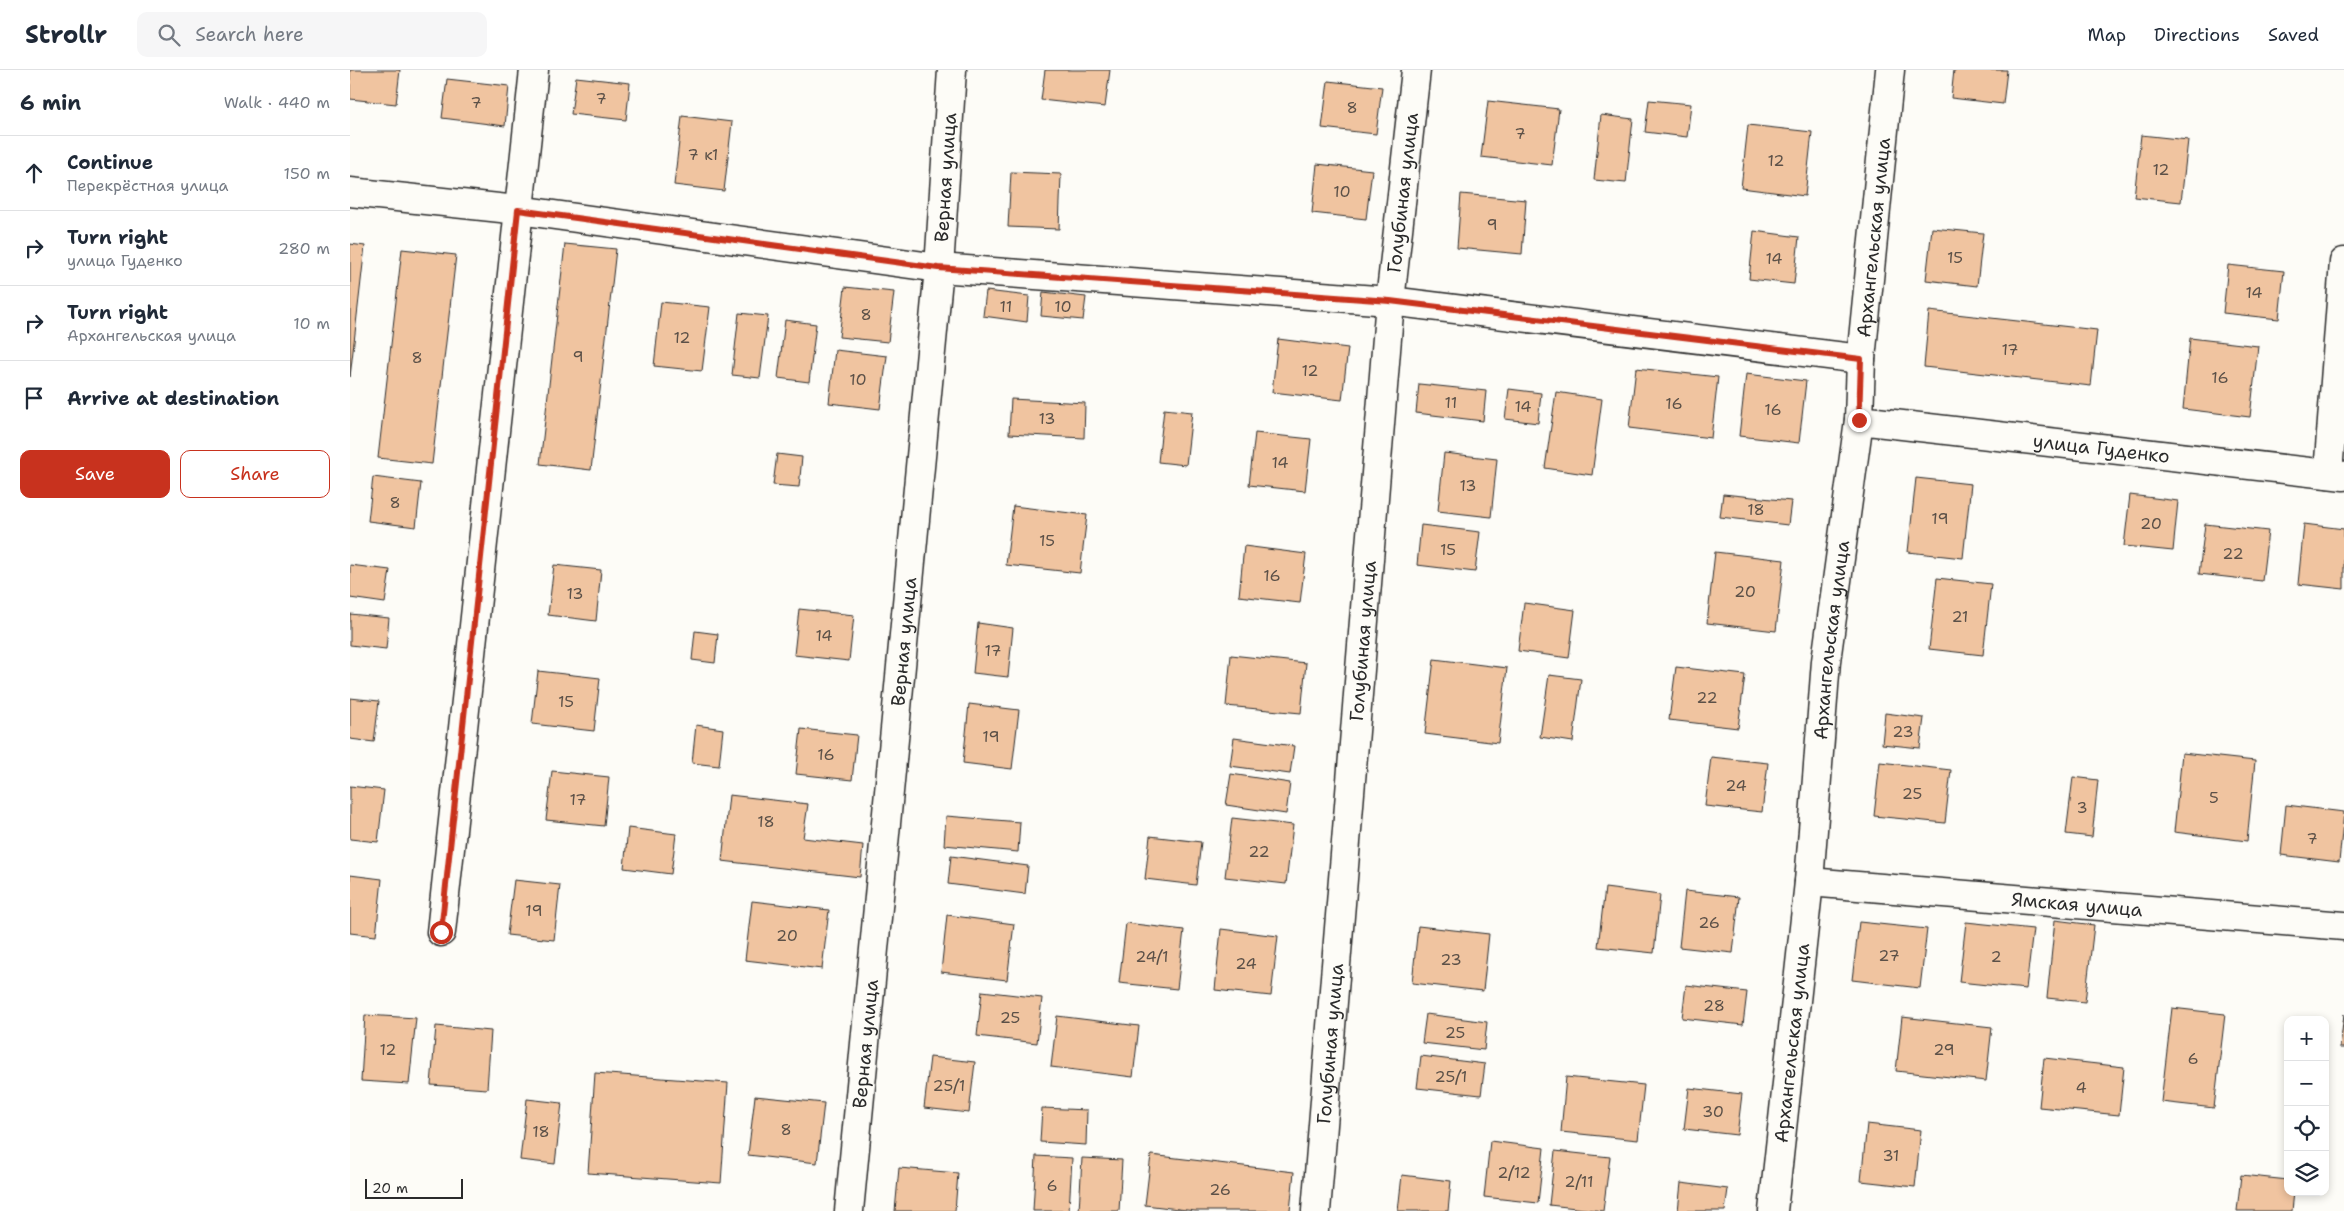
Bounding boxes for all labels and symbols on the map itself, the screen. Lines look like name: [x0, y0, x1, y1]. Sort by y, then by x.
house number: 7: [595, 88, 607, 109]
house number: 7: [470, 92, 482, 113]
house number: 8: [1346, 97, 1358, 118]
street label: Голубиная улица: [1381, 111, 1424, 274]
street label: Верная улица: [929, 112, 962, 243]
house number: 7: [1514, 123, 1526, 144]
street label: Архангельская улица: [1851, 136, 1896, 339]
house number: 7 к1: [688, 144, 718, 165]
house number: 12: [1767, 150, 1785, 171]
house number: 12: [2152, 159, 2170, 180]
house number: 10: [1333, 181, 1351, 202]
house number: 9: [1486, 214, 1498, 235]
house number: 15: [1947, 247, 1963, 268]
house number: 14: [1765, 248, 1783, 269]
house number: 14: [2245, 282, 2263, 303]
house number: 11: [1000, 296, 1012, 317]
house number: 10: [1054, 296, 1072, 317]
house number: 8: [860, 304, 872, 325]
house number: 12: [673, 327, 691, 348]
house number: 17: [2001, 339, 2019, 360]
house number: 9: [572, 346, 584, 367]
house number: 8: [411, 347, 423, 368]
house number: 12: [1301, 360, 1319, 381]
house number: 16: [2211, 367, 2229, 388]
house number: 10: [849, 369, 867, 390]
house number: 11: [1445, 392, 1457, 413]
house number: 16: [1665, 393, 1683, 414]
house number: 14: [1514, 396, 1532, 417]
house number: 16: [1764, 399, 1782, 420]
house number: 13: [1038, 408, 1056, 429]
route end: [1848, 409, 1871, 432]
street label: улица Гуденко: [2032, 428, 2171, 469]
house number: 14: [1271, 452, 1289, 473]
house number: 13: [1459, 475, 1477, 496]
house number: 8: [389, 492, 401, 513]
house number: 18: [1747, 499, 1765, 520]
house number: 19: [1931, 508, 1949, 529]
house number: 20: [2140, 513, 2162, 534]
house number: 15: [1039, 530, 1055, 551]
house number: 15: [1440, 539, 1456, 560]
street label: Архангельская улица: [1808, 539, 1855, 741]
house number: 22: [2222, 543, 2244, 564]
street label: Голубиная улица: [1344, 559, 1382, 722]
house number: 16: [1263, 565, 1281, 586]
street label: Верная улица: [885, 576, 922, 707]
house number: 20: [1734, 581, 1756, 602]
house number: 13: [566, 583, 584, 604]
house number: 21: [1951, 606, 1969, 627]
house number: 14: [815, 625, 833, 646]
house number: 17: [984, 640, 1002, 661]
house number: 22: [1696, 687, 1718, 708]
house number: 15: [558, 691, 574, 712]
house number: 23: [1892, 721, 1914, 742]
house number: 19: [982, 726, 1000, 747]
house number: 16: [817, 744, 835, 765]
house number: 24: [1725, 775, 1747, 796]
house number: 25: [1902, 783, 1922, 804]
house number: 5: [2209, 787, 2219, 808]
house number: 17: [569, 789, 587, 810]
house number: 3: [2076, 797, 2088, 818]
house number: 18: [757, 811, 775, 832]
house number: 7: [2306, 828, 2318, 849]
house number: 22: [1248, 841, 1270, 862]
street label: Ямская улица: [2010, 887, 2144, 922]
house number: 19: [525, 900, 543, 921]
house number: 26: [1698, 912, 1720, 933]
route start: [430, 921, 453, 944]
house number: 20: [776, 925, 798, 946]
street label: Архангельская улица: [1769, 942, 1815, 1144]
house number: 27: [1878, 945, 1900, 966]
house number: 24/1: [1135, 946, 1169, 967]
house number: 2: [1990, 946, 2002, 967]
house number: 23: [1440, 949, 1462, 970]
house number: 24: [1235, 953, 1257, 974]
street label: Голубиная улица: [1311, 962, 1349, 1125]
street label: Верная улица: [847, 978, 884, 1109]
house number: 28: [1703, 995, 1725, 1016]
house number: 25: [1000, 1007, 1020, 1028]
house number: 25: [1445, 1022, 1465, 1043]
house number: 12: [379, 1039, 397, 1060]
house number: 29: [1933, 1039, 1955, 1060]
house number: 6: [2187, 1048, 2199, 1069]
house number: 25/1: [1435, 1066, 1467, 1087]
house number: 25/1: [933, 1075, 965, 1096]
house number: 4: [2075, 1077, 2087, 1098]
house number: 30: [1702, 1101, 1724, 1122]
house number: 8: [780, 1119, 792, 1140]
house number: 18: [532, 1121, 550, 1142]
house number: 31: [1882, 1145, 1900, 1166]
house number: 2/12: [1497, 1162, 1531, 1183]
house number: 2/11: [1564, 1171, 1594, 1192]
house number: 6: [1046, 1175, 1058, 1196]
scale bar: [365, 1176, 462, 1199]
house number: 26: [1209, 1179, 1231, 1200]

